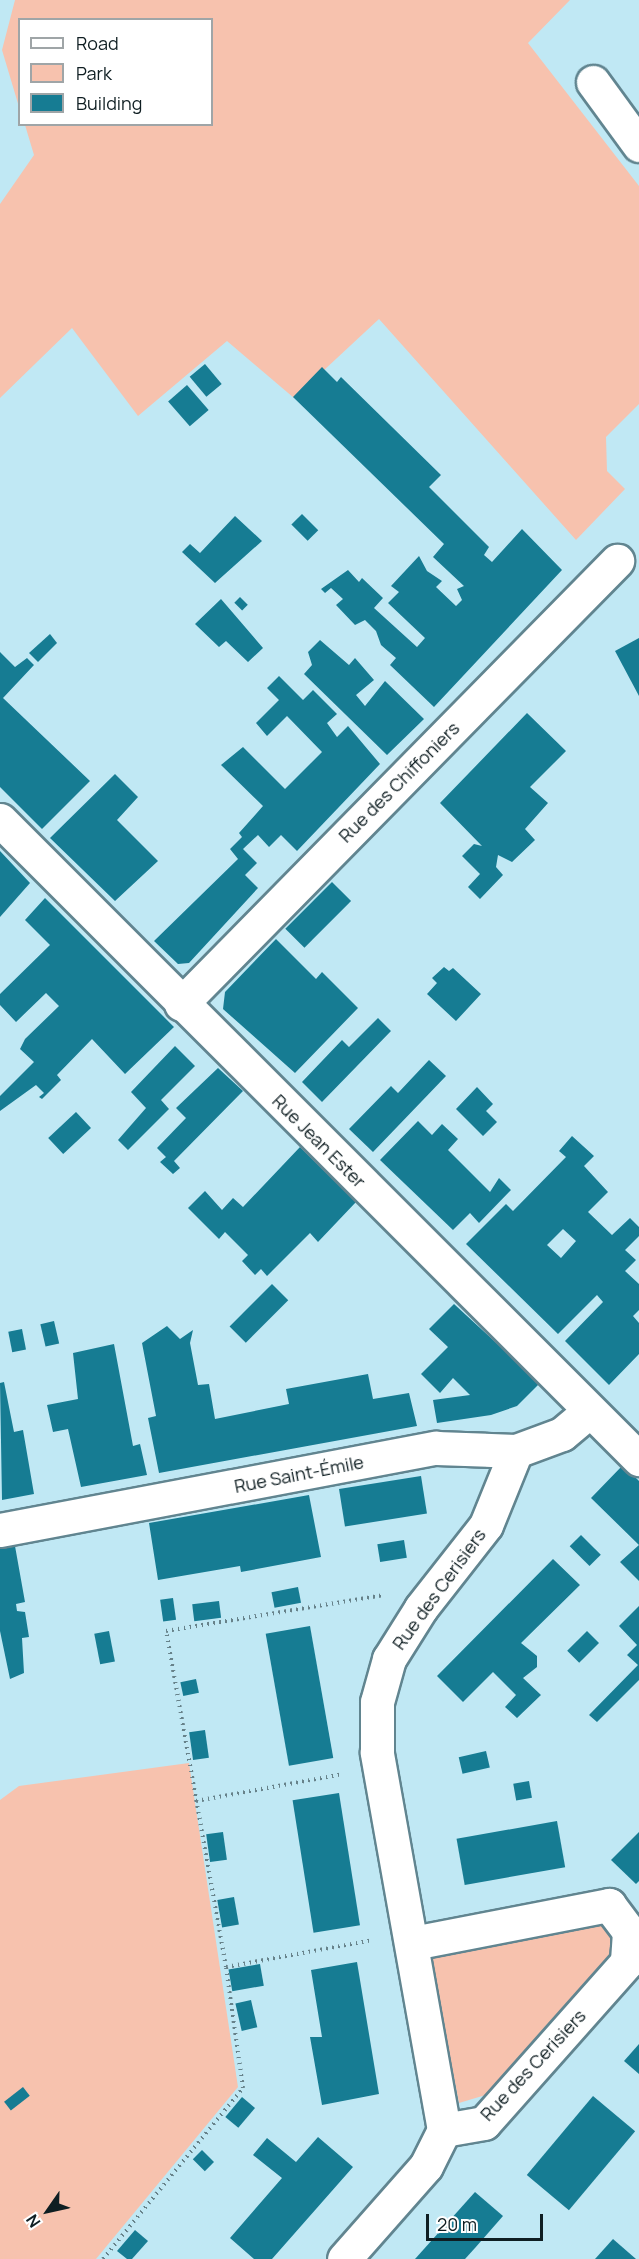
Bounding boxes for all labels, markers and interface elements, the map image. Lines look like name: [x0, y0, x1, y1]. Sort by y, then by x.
legend: [18, 18, 213, 126]
text: Road: [76, 31, 119, 55]
text: Park: [76, 61, 112, 85]
text: Building: [76, 91, 142, 115]
street label: Rue des Chiffoniers: [334, 717, 464, 847]
street label: Rue Jean Ester: [268, 1090, 370, 1192]
street label: Rue Saint-Émile: [232, 1451, 366, 1497]
street label: Rue des Cerisiers: [388, 1524, 490, 1654]
street label: Rue des Cerisiers: [476, 2005, 590, 2125]
north arrow: [18, 2181, 78, 2241]
scale bar: [429, 2202, 546, 2240]
text: N: [21, 2210, 45, 2232]
text: 20 m: [437, 2212, 477, 2236]

